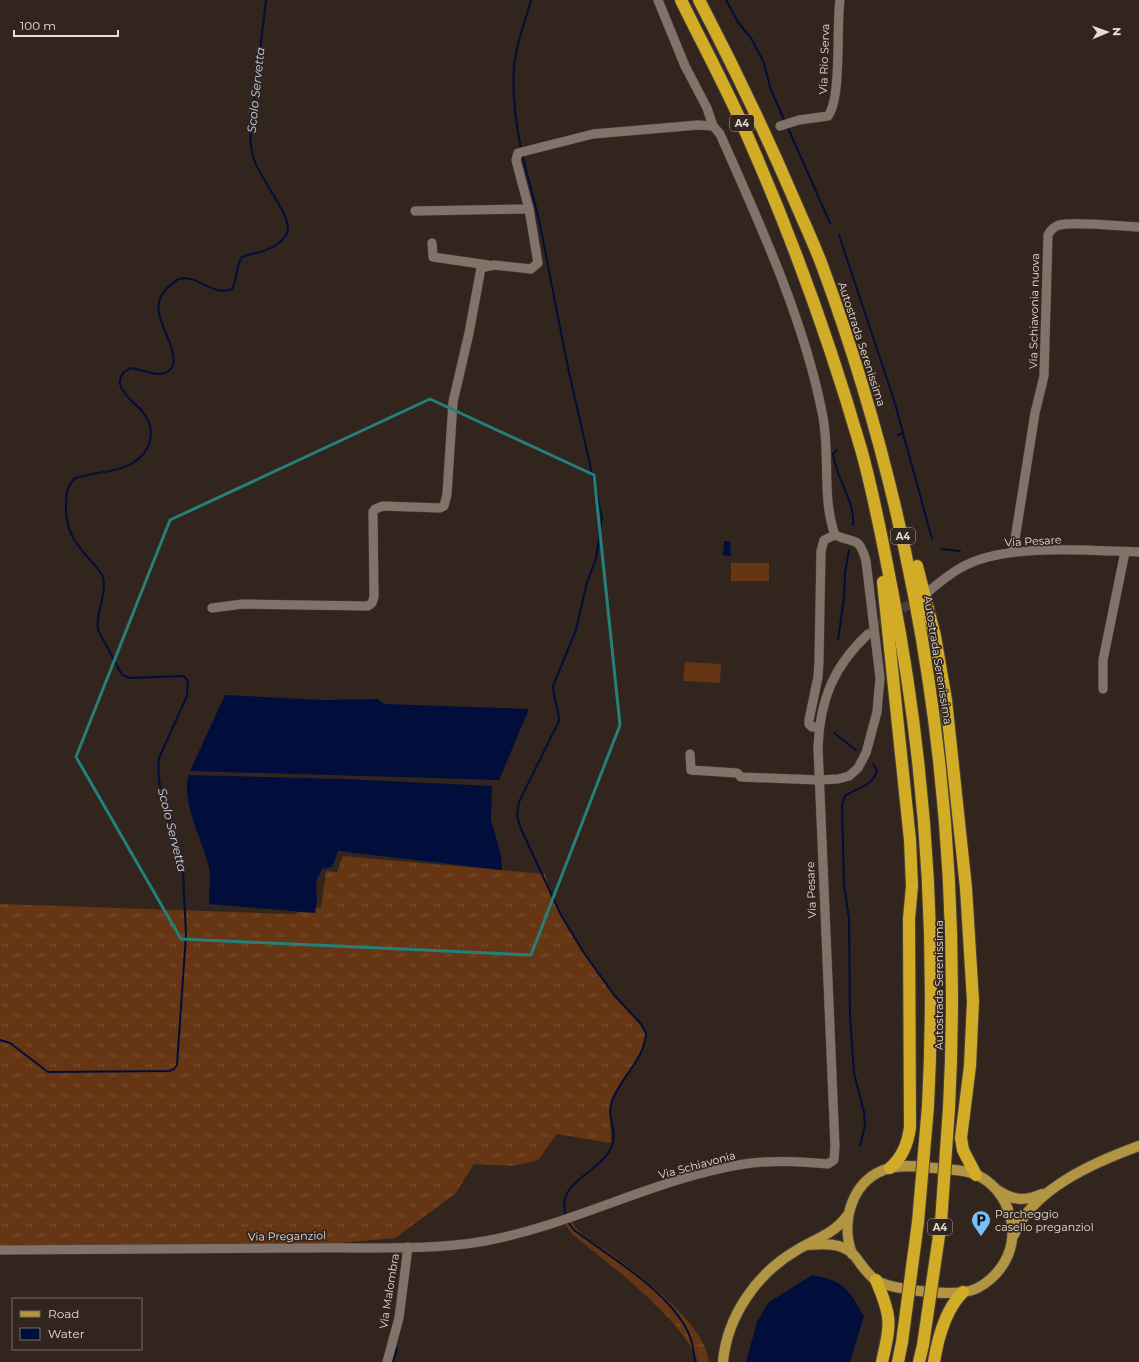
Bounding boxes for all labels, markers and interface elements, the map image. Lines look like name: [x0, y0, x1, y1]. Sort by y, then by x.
scale bar: [14, 12, 118, 38]
north arrow: [1087, 12, 1127, 52]
text: 100 m: [20, 18, 56, 33]
street label: Via Rio Serva: [816, 23, 832, 95]
text: N: [1110, 27, 1124, 36]
water label: Scolo Servetta: [244, 46, 267, 134]
road number: A4: [730, 115, 754, 131]
street label: Via Schiavonia nuova: [1026, 253, 1042, 369]
street label: Autostrada Serenissima: [835, 280, 889, 408]
road number: A4: [891, 528, 915, 544]
street label: Via Pesare: [1004, 533, 1062, 549]
street label: Autostrada Serenissima: [921, 595, 955, 725]
water label: Scolo Servetta: [155, 786, 190, 873]
street label: Via Pesare: [803, 861, 819, 919]
street label: Autostrada Serenissima: [932, 920, 946, 1050]
street label: Via Schiavonia: [657, 1148, 737, 1182]
place label: Parcheggio casello preganziol: [995, 1207, 1094, 1234]
parking icon: Parcheggio casello preganziol: [970, 1209, 992, 1237]
road number: A4: [928, 1219, 952, 1235]
street label: Via Preganziol: [248, 1228, 326, 1244]
street label: Via Malombra: [376, 1252, 402, 1330]
legend: [12, 1298, 142, 1350]
text: Road: [48, 1306, 79, 1321]
text: Water: [48, 1326, 85, 1341]

